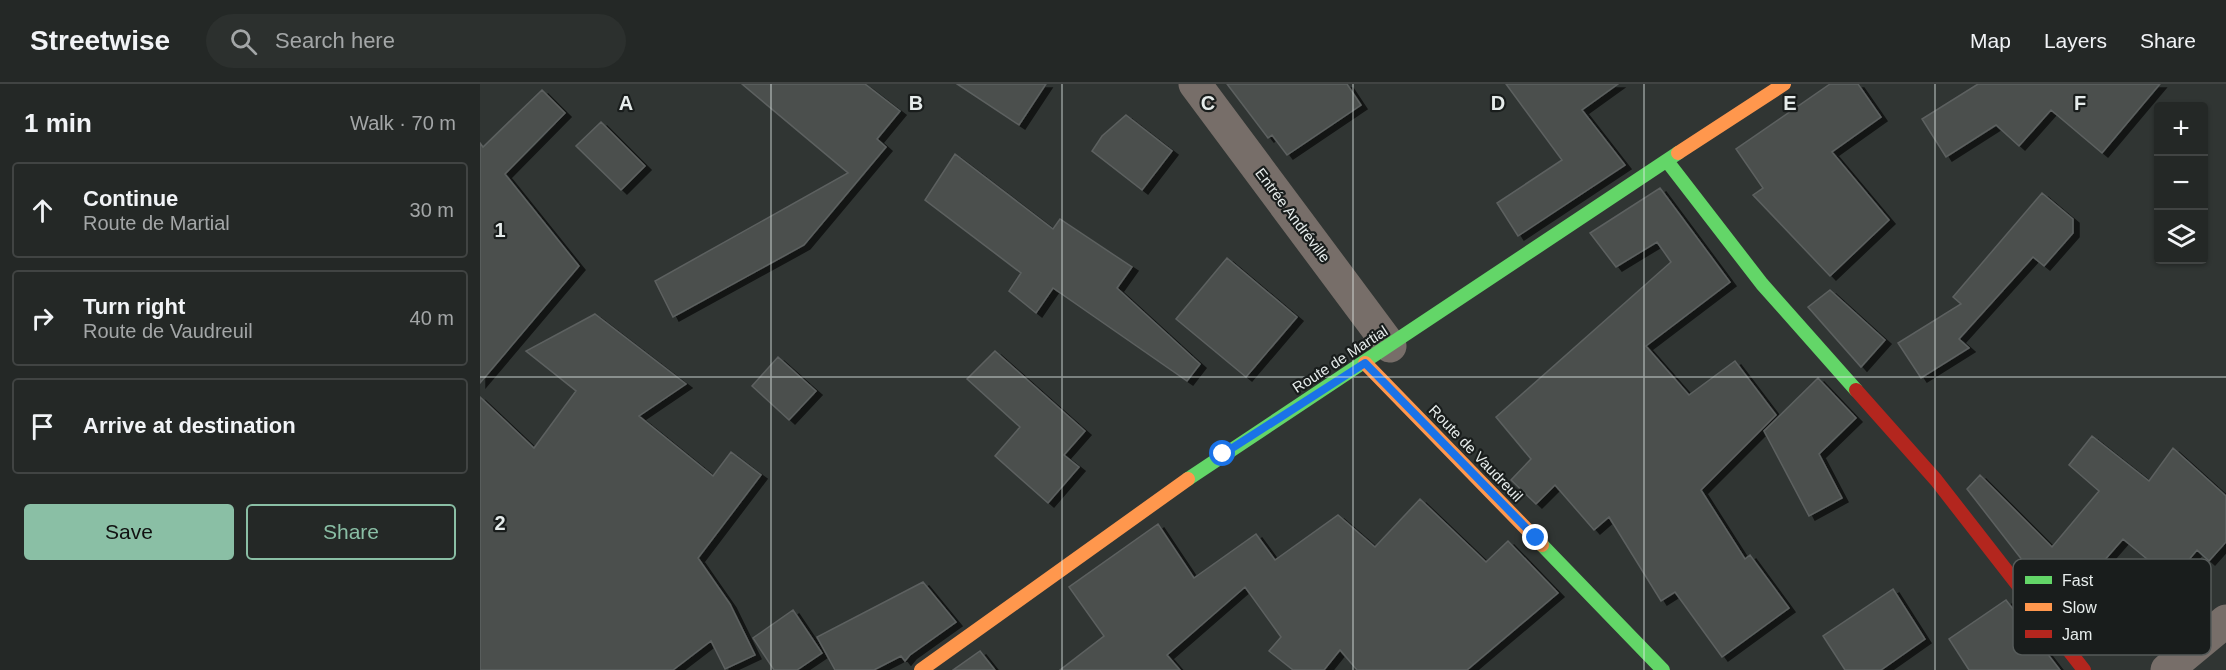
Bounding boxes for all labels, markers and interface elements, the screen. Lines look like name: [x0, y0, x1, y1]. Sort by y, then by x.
search box: [206, 14, 626, 68]
text: Streetwise: [30, 25, 170, 56]
icon: search: [227, 25, 260, 58]
text: Search here: [275, 28, 395, 53]
text: Map: [1970, 29, 2011, 52]
text: Layers: [2044, 29, 2107, 52]
text: Share: [2140, 29, 2196, 52]
text: A: [619, 92, 633, 114]
text: B: [909, 92, 923, 114]
text: C: [1201, 92, 1215, 114]
text: D: [1491, 92, 1505, 114]
text: E: [1783, 92, 1797, 114]
text: F: [2074, 92, 2086, 114]
map controls: [2154, 102, 2208, 264]
button: +: [2154, 102, 2208, 156]
text: 1 min: [24, 108, 92, 138]
text: Walk · 70 m: [350, 112, 456, 134]
button: −: [2154, 156, 2208, 210]
street label: Entrée Andréville: [1252, 165, 1334, 265]
text: Continue: [83, 186, 178, 211]
icon: ahead: [26, 194, 59, 227]
text: 30 m: [410, 199, 454, 221]
button: layers: [2154, 210, 2208, 264]
text: Route de Martial: [83, 212, 230, 234]
text: 1: [494, 219, 506, 241]
text: Turn right: [83, 294, 185, 319]
icon: right: [26, 302, 59, 335]
text: 40 m: [410, 307, 454, 329]
text: Route de Vaudreuil: [83, 320, 253, 342]
street label: Route de Martial: [1289, 322, 1391, 396]
street label: Route de Vaudreuil: [1426, 401, 1526, 505]
icon: arrive: [26, 410, 59, 443]
text: Arrive at destination: [83, 413, 296, 438]
route start: [1209, 440, 1235, 466]
button: Save: [24, 504, 234, 560]
button: Share: [246, 504, 456, 560]
text: 2: [494, 512, 506, 534]
route end: [1522, 524, 1548, 550]
legend: [2013, 559, 2211, 655]
text: Fast: [2062, 572, 2094, 589]
text: Slow: [2062, 599, 2097, 616]
text: Jam: [2062, 626, 2092, 643]

